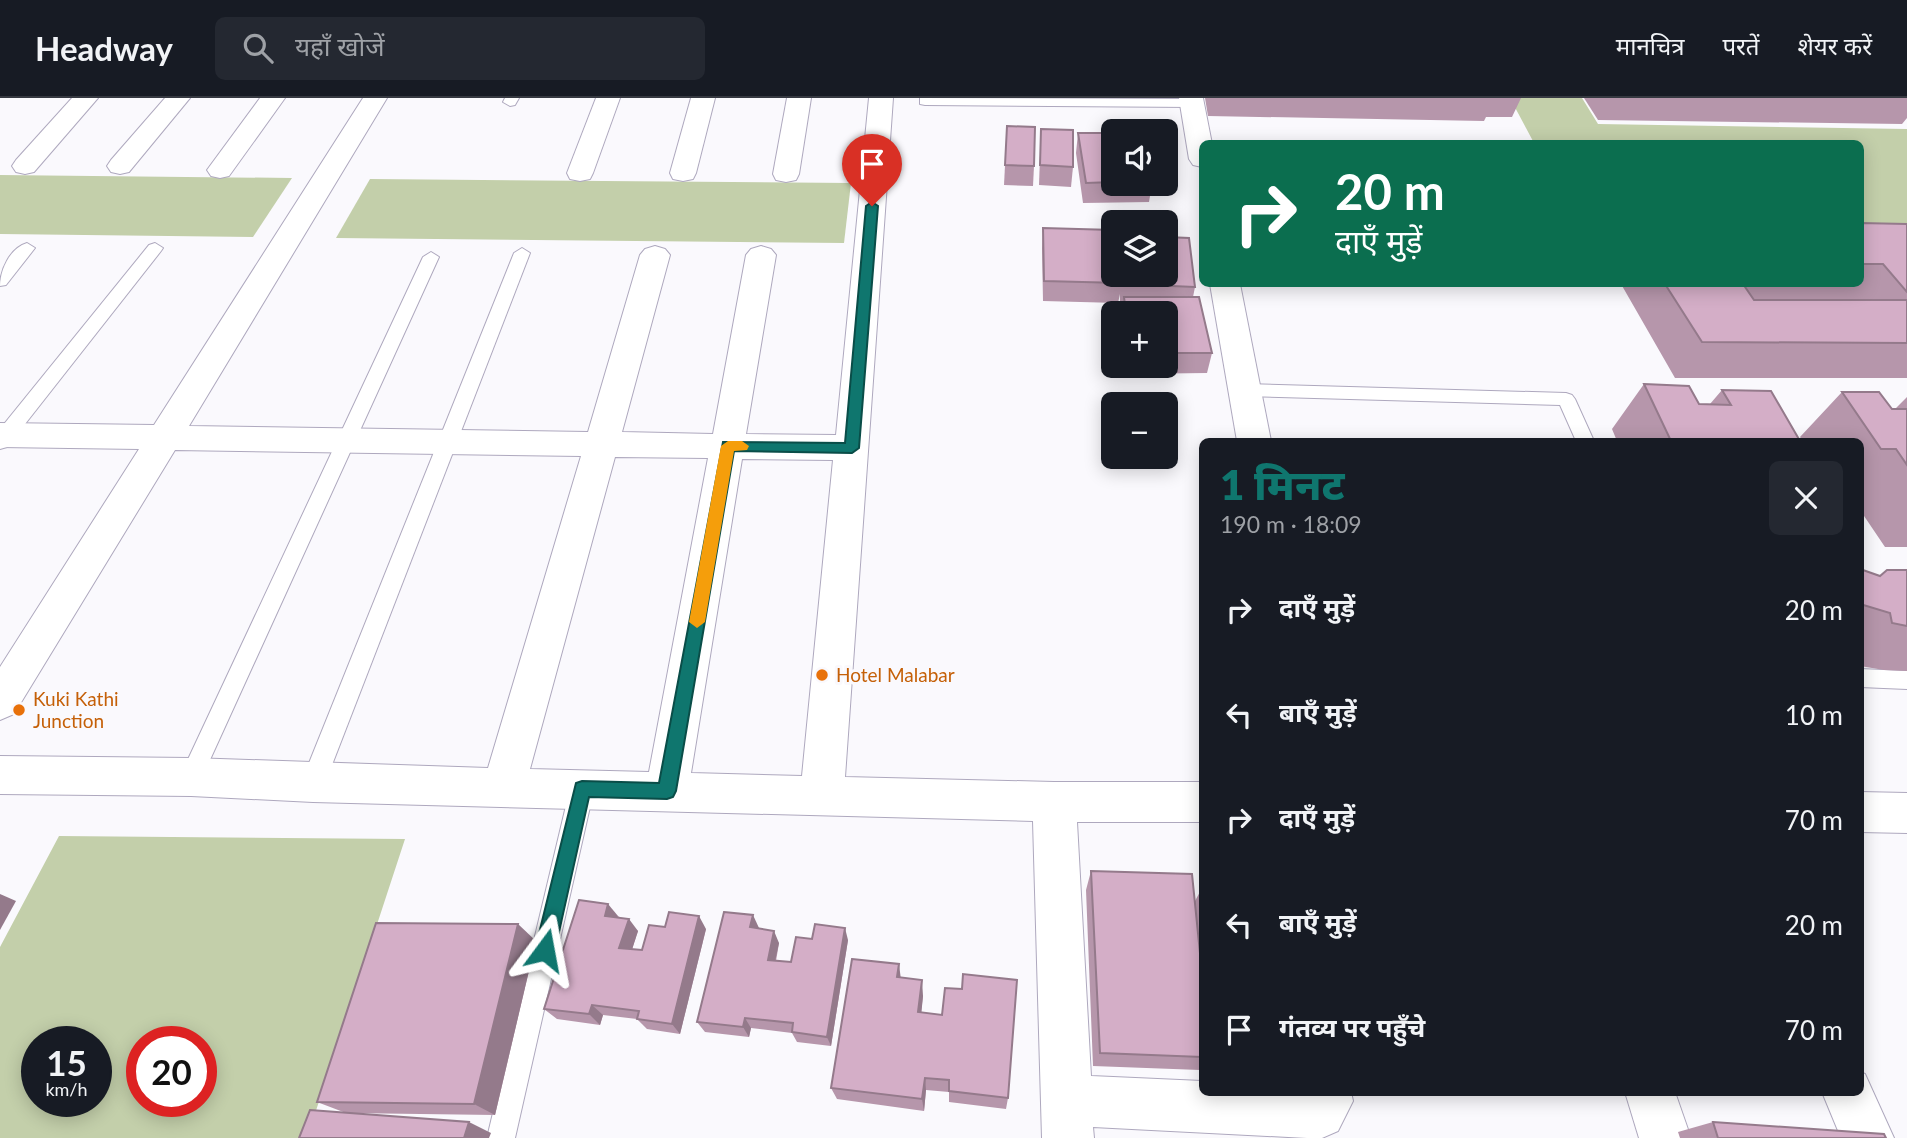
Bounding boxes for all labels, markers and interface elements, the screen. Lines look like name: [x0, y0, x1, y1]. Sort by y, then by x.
search box: [215, 17, 705, 80]
text: Headway: [35, 28, 173, 68]
icon: search: [239, 29, 277, 67]
text: यहाँ खोजें: [295, 30, 385, 62]
text: मानचित्र: [1616, 31, 1684, 60]
text: परतें: [1722, 31, 1760, 60]
text: शेयर करें: [1798, 31, 1872, 60]
map controls: [1101, 119, 1178, 469]
button: sound: [1101, 119, 1178, 196]
pin: [842, 134, 902, 206]
icon: arrive: [853, 145, 891, 183]
text: 20 m: [1335, 162, 1445, 220]
icon: right: [1220, 168, 1311, 259]
button: layers: [1101, 210, 1178, 287]
text: दाएँ मुड़ें: [1335, 221, 1422, 260]
button: +: [1101, 301, 1178, 378]
button: −: [1101, 392, 1178, 469]
text: 1 मिनट: [1220, 459, 1345, 509]
button: close: [1769, 461, 1843, 535]
text: 190 m · 18:09: [1220, 510, 1362, 538]
icon: right: [1220, 591, 1258, 629]
text: दाएँ मुड़ें: [1279, 591, 1355, 623]
text: 20 m: [1785, 594, 1843, 626]
place label: Hotel Malabar: [836, 663, 955, 686]
marker: Hotel Malabar: [814, 667, 830, 683]
place label: Kuki Kathi Junction: [33, 687, 119, 732]
icon: left: [1220, 696, 1258, 734]
text: बाएँ मुड़ें: [1279, 696, 1357, 728]
text: 10 m: [1785, 699, 1843, 731]
marker: Kuki Kathi Junction: [11, 702, 27, 718]
icon: right: [1220, 801, 1258, 839]
text: दाएँ मुड़ें: [1279, 801, 1355, 833]
text: 70 m: [1785, 804, 1843, 836]
icon: left: [1220, 906, 1258, 944]
text: बाएँ मुड़ें: [1279, 906, 1357, 938]
text: 20 m: [1785, 909, 1843, 941]
position arrow: [508, 913, 582, 987]
icon: arrive: [1220, 1011, 1258, 1049]
text: गंतव्य पर पहुँचे: [1279, 1011, 1425, 1043]
text: 70 m: [1785, 1014, 1843, 1046]
speed limit sign: 20: [126, 1026, 217, 1117]
text: 15: [46, 1041, 87, 1083]
text: km/h: [45, 1078, 88, 1100]

